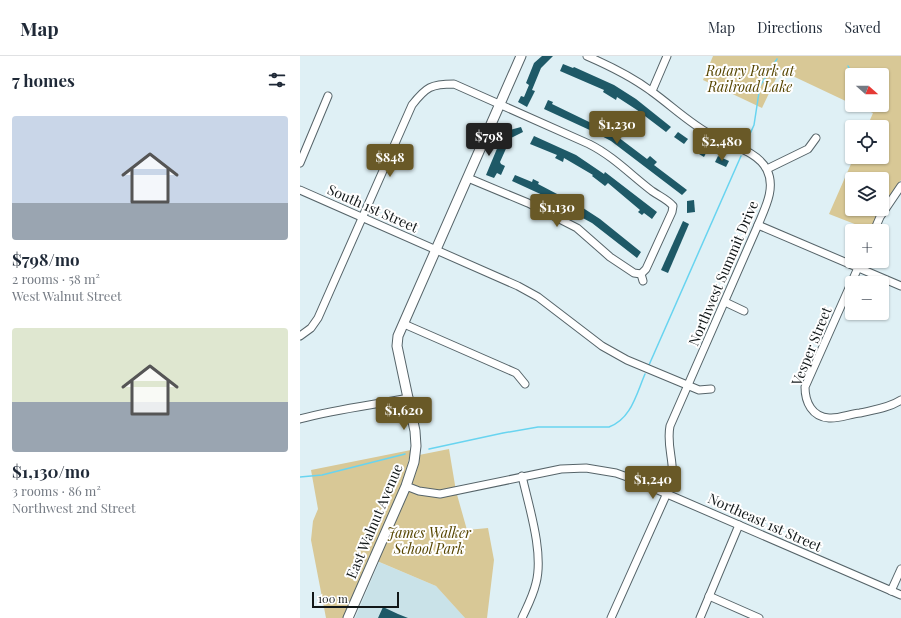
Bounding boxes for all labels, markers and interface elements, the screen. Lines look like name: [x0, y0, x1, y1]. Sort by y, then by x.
text: Map: [20, 15, 59, 41]
text: Map: [708, 18, 735, 37]
text: Directions: [757, 18, 823, 37]
text: Saved: [845, 18, 881, 37]
park label: Rotary Park at Railroad Lake: [705, 61, 796, 96]
north arrow: [845, 68, 889, 112]
map controls: [845, 68, 889, 320]
text: 7 homes: [12, 69, 75, 91]
icon: filters: [266, 69, 288, 91]
pin: $1,230: [584, 111, 650, 145]
text: $1,230: [598, 115, 636, 132]
button: locate: [845, 120, 889, 164]
pin: $798: [465, 123, 513, 157]
text: $798: [475, 127, 503, 144]
pin: $2,480: [689, 128, 755, 162]
text: $2,480: [702, 132, 742, 149]
icon: home: [114, 142, 186, 214]
pin: $848: [366, 144, 414, 178]
text: $848: [376, 148, 404, 165]
button: layers: [845, 172, 889, 216]
street label: South 1st Street: [325, 180, 422, 237]
pin: $1,130: [524, 194, 590, 228]
text: $1,130: [539, 198, 575, 215]
street label: Northwest Summit Drive: [684, 198, 762, 348]
button: +: [845, 224, 889, 268]
text: $798/mo: [12, 248, 80, 270]
text: 2 rooms · 58 m²: [12, 270, 100, 287]
button: −: [845, 276, 889, 320]
text: West Walnut Street: [12, 287, 122, 304]
street label: Vesper Street: [786, 303, 836, 389]
icon: home: [114, 354, 186, 426]
pin: $1,620: [371, 397, 437, 431]
text: $1,620: [385, 401, 423, 418]
text: $1,130/mo: [12, 460, 90, 482]
street label: East Walnut Avenue: [341, 461, 407, 581]
pin: $1,240: [620, 466, 686, 500]
text: $1,240: [634, 470, 672, 487]
text: 3 rooms · 86 m²: [12, 482, 101, 499]
street label: Northeast 1st Street: [705, 488, 826, 556]
text: Northwest 2nd Street: [12, 499, 136, 516]
park label: James Walker School Park: [387, 523, 472, 558]
scale bar: [312, 590, 399, 609]
text: 100 m: [318, 591, 348, 606]

